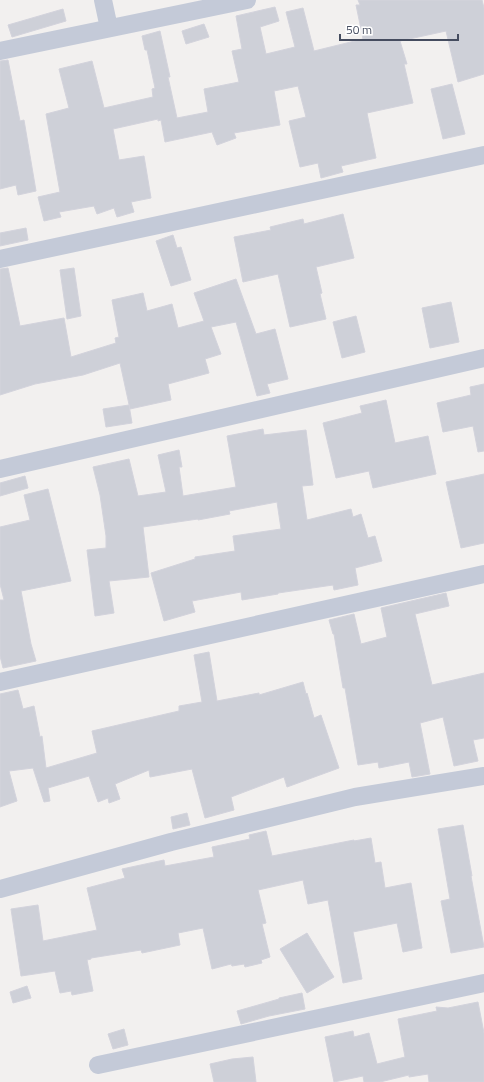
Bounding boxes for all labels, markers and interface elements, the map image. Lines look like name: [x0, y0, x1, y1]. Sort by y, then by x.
scale bar: [340, 16, 458, 42]
text: 50 m: [346, 20, 372, 39]

